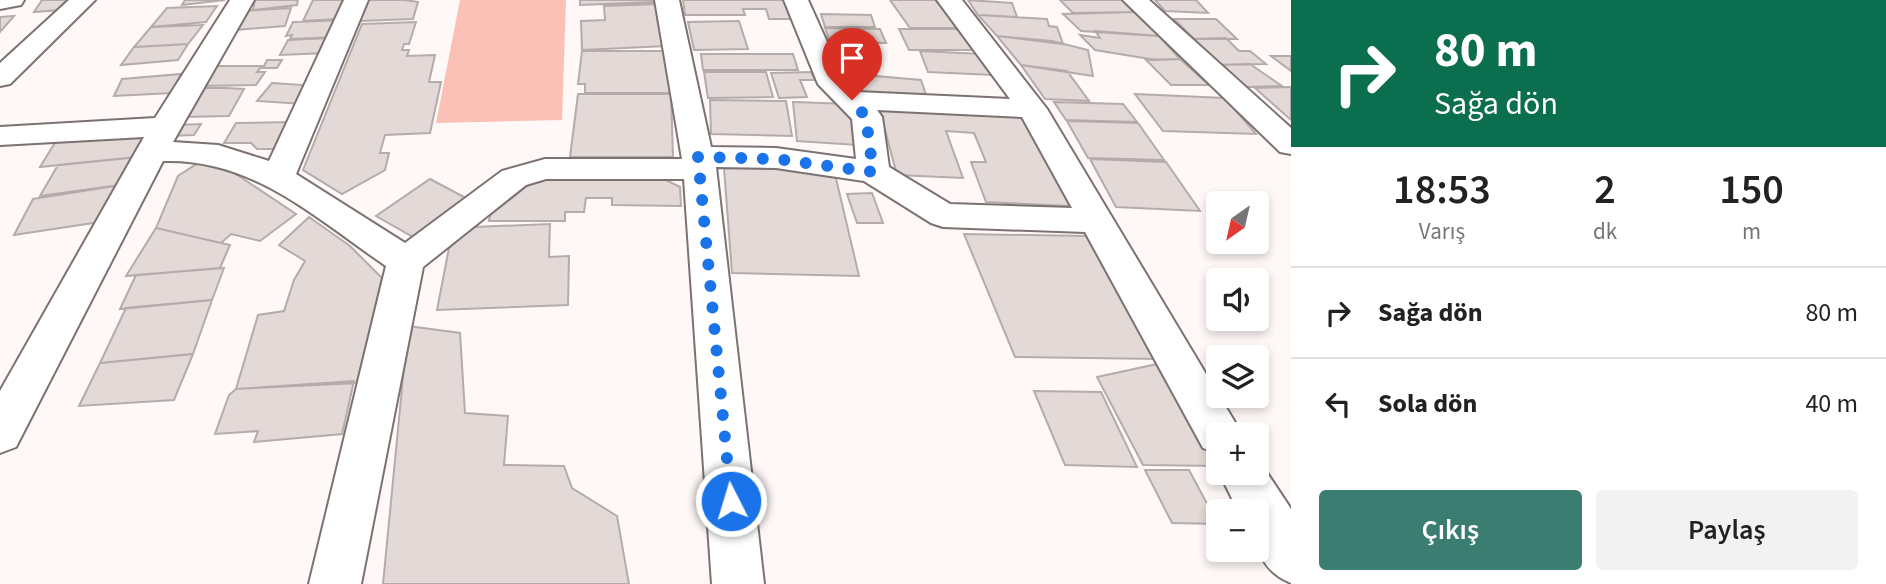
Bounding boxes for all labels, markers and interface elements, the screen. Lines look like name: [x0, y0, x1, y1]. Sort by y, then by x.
text: 80 m: [1434, 16, 1538, 86]
pin: [822, 28, 882, 100]
icon: right: [1319, 28, 1410, 119]
icon: arrive: [833, 39, 871, 77]
text: Sağa dön: [1434, 81, 1558, 127]
text: 18:53: [1393, 160, 1491, 220]
text: 2: [1594, 160, 1616, 220]
text: 150: [1719, 160, 1784, 220]
north arrow: [1206, 191, 1269, 254]
map controls: [1206, 191, 1269, 562]
text: Varış: [1419, 215, 1465, 248]
text: dk: [1593, 215, 1617, 248]
text: m: [1742, 215, 1761, 248]
button: sound: [1206, 268, 1269, 331]
icon: right: [1319, 294, 1357, 332]
text: Sağa dön: [1378, 294, 1483, 331]
text: 80 m: [1805, 294, 1858, 331]
button: layers: [1206, 345, 1269, 408]
icon: left: [1319, 385, 1357, 423]
text: Sola dön: [1378, 385, 1477, 422]
text: 40 m: [1805, 385, 1858, 422]
button: +: [1206, 422, 1269, 485]
position arrow: [694, 464, 768, 538]
button: Çıkış: [1319, 490, 1582, 570]
button: Paylaş: [1596, 490, 1858, 570]
button: −: [1206, 499, 1269, 562]

